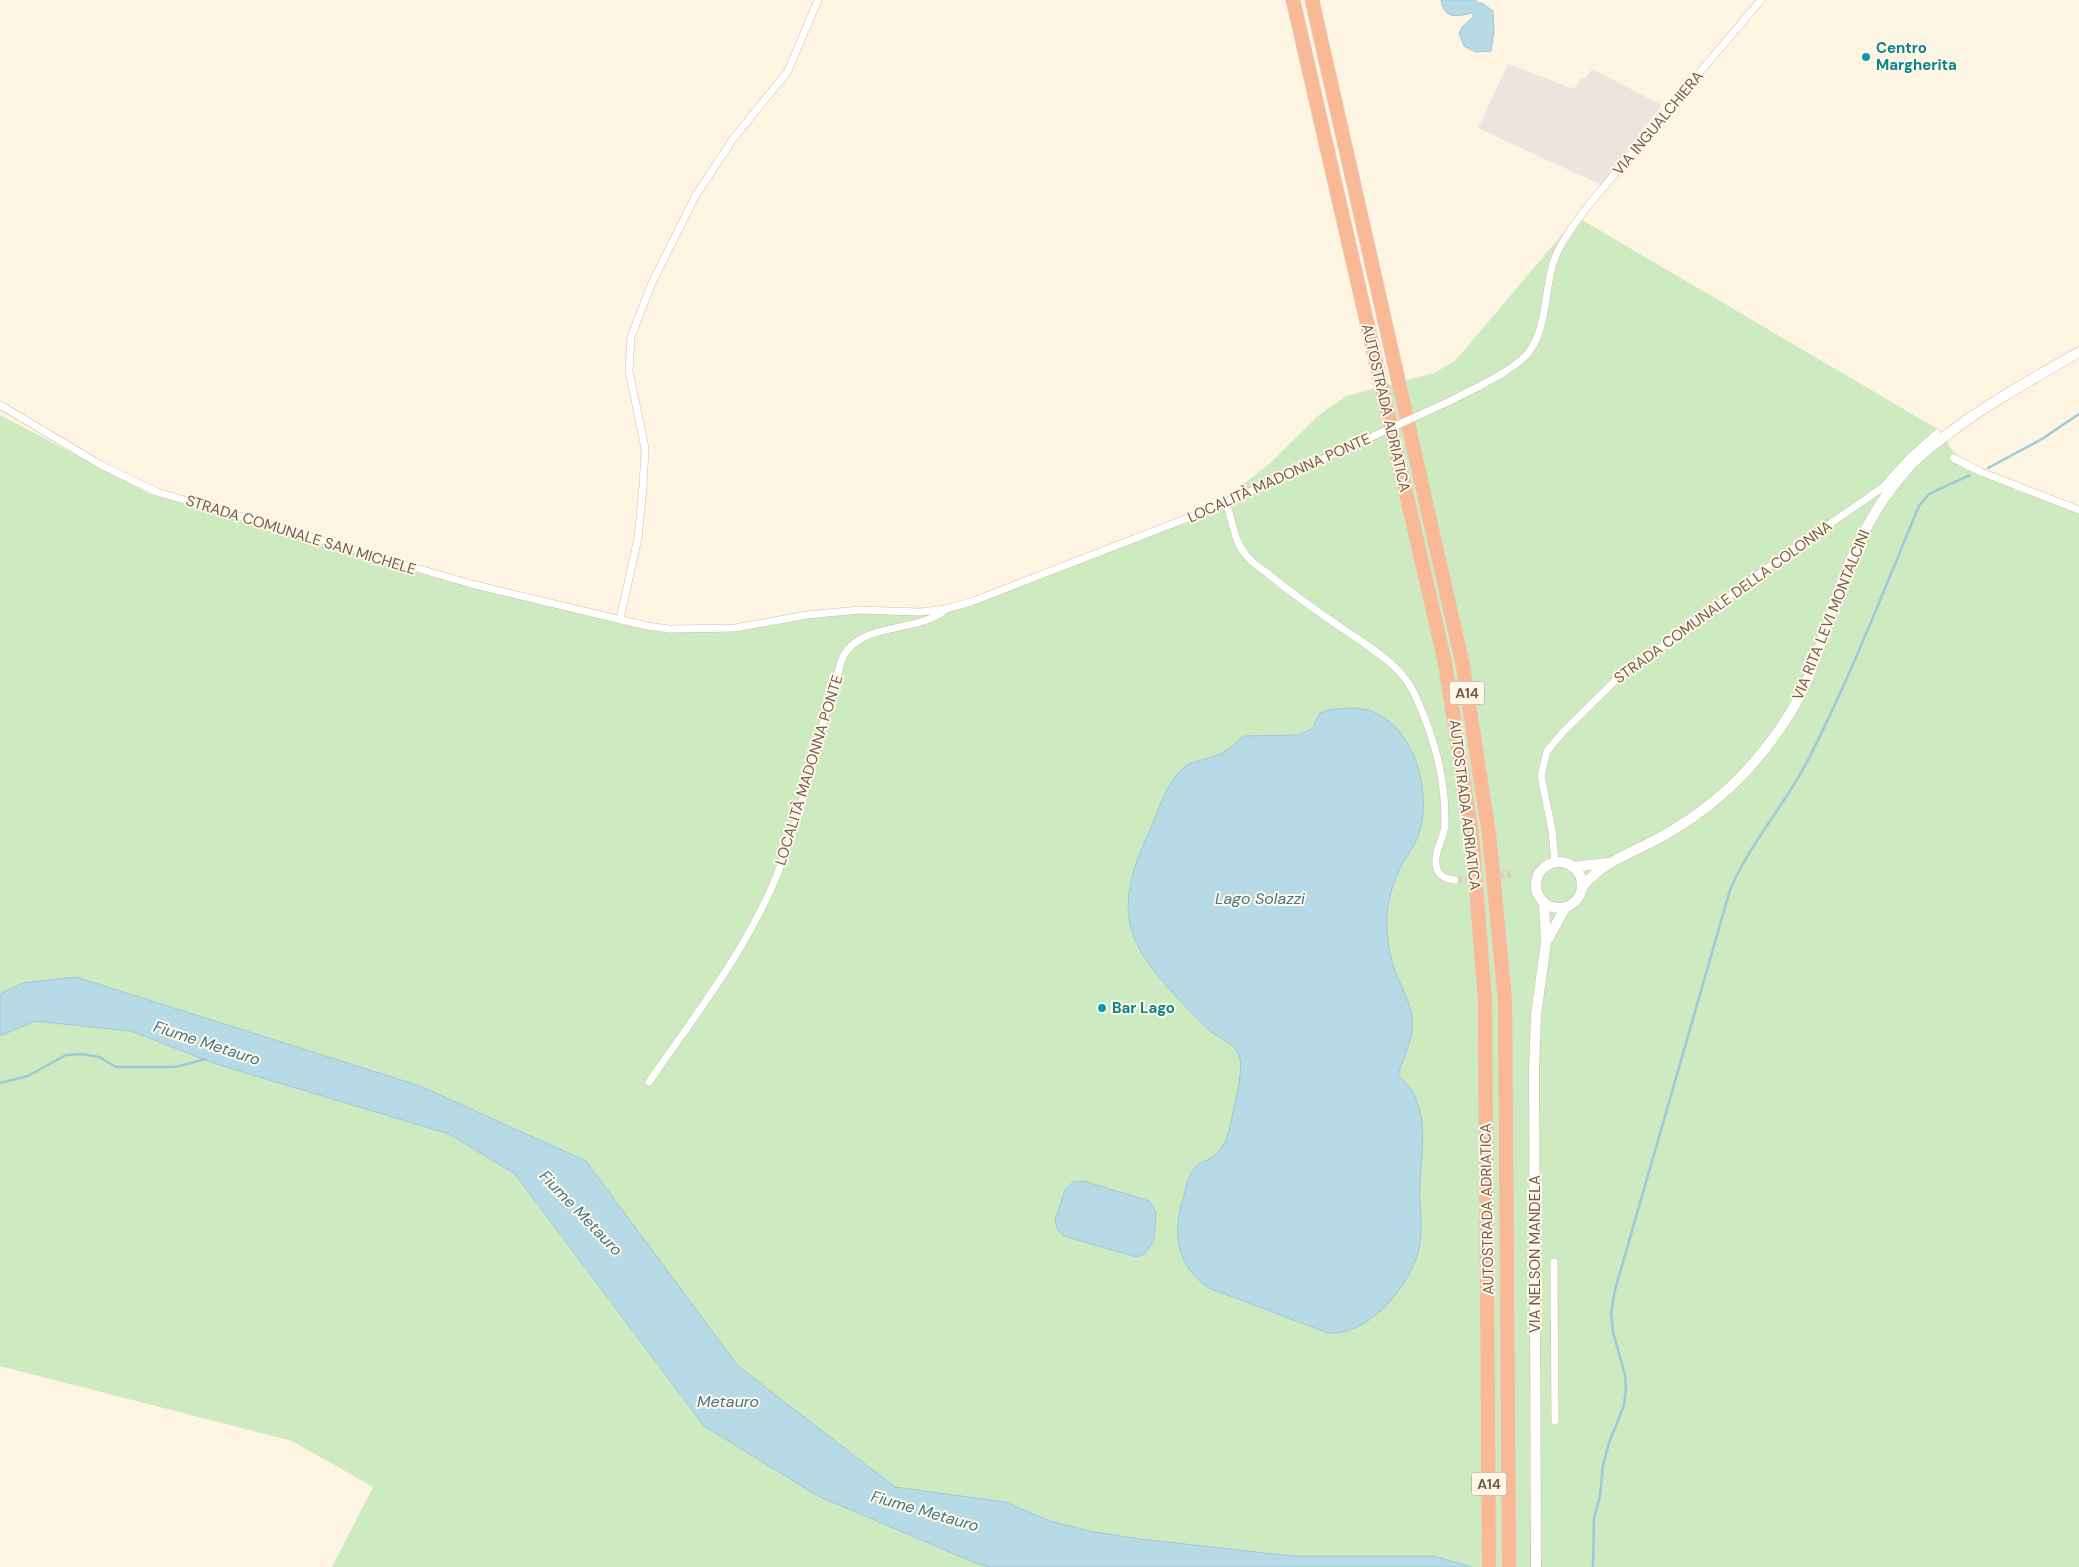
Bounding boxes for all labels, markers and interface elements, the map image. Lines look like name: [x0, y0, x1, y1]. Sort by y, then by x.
place label: Centro Margherita: [1876, 38, 1957, 75]
marker: Centro Margherita: [1860, 51, 1872, 63]
street label: VIA INGUALCHIERA: [1608, 66, 1708, 180]
street label: AUTOSTRADA ADRIATICA: [1357, 322, 1415, 494]
street label: LOCALITÀ MADONNA PONTE: [1184, 429, 1374, 527]
street label: STRADA COMUNALE SAN MICHELE: [183, 490, 419, 580]
street label: STRADA COMUNALE DELLA COLONNA: [1610, 516, 1836, 688]
street label: VIA RITA LEVI MONTALCINI: [1788, 527, 1874, 703]
street label: LOCALITÀ MADONNA PONTE: [770, 672, 848, 868]
road number: A14: [1450, 681, 1484, 704]
street label: AUTOSTRADA ADRIATICA: [1445, 718, 1485, 892]
water label: Lago Solazzi: [1215, 888, 1306, 909]
place label: Bar Lago: [1112, 998, 1175, 1018]
marker: Bar Lago: [1096, 1002, 1108, 1014]
water label: Fiume Metauro: [151, 1016, 263, 1070]
street label: AUTOSTRADA ADRIATICA: [1476, 1123, 1498, 1295]
water label: Fiume Metauro: [535, 1166, 627, 1260]
street label: VIA NELSON MANDELA: [1525, 1175, 1545, 1333]
water label: Metauro: [697, 1391, 759, 1412]
road number: A14: [1472, 1472, 1506, 1496]
water label: Fiume Metauro: [869, 1486, 981, 1536]

